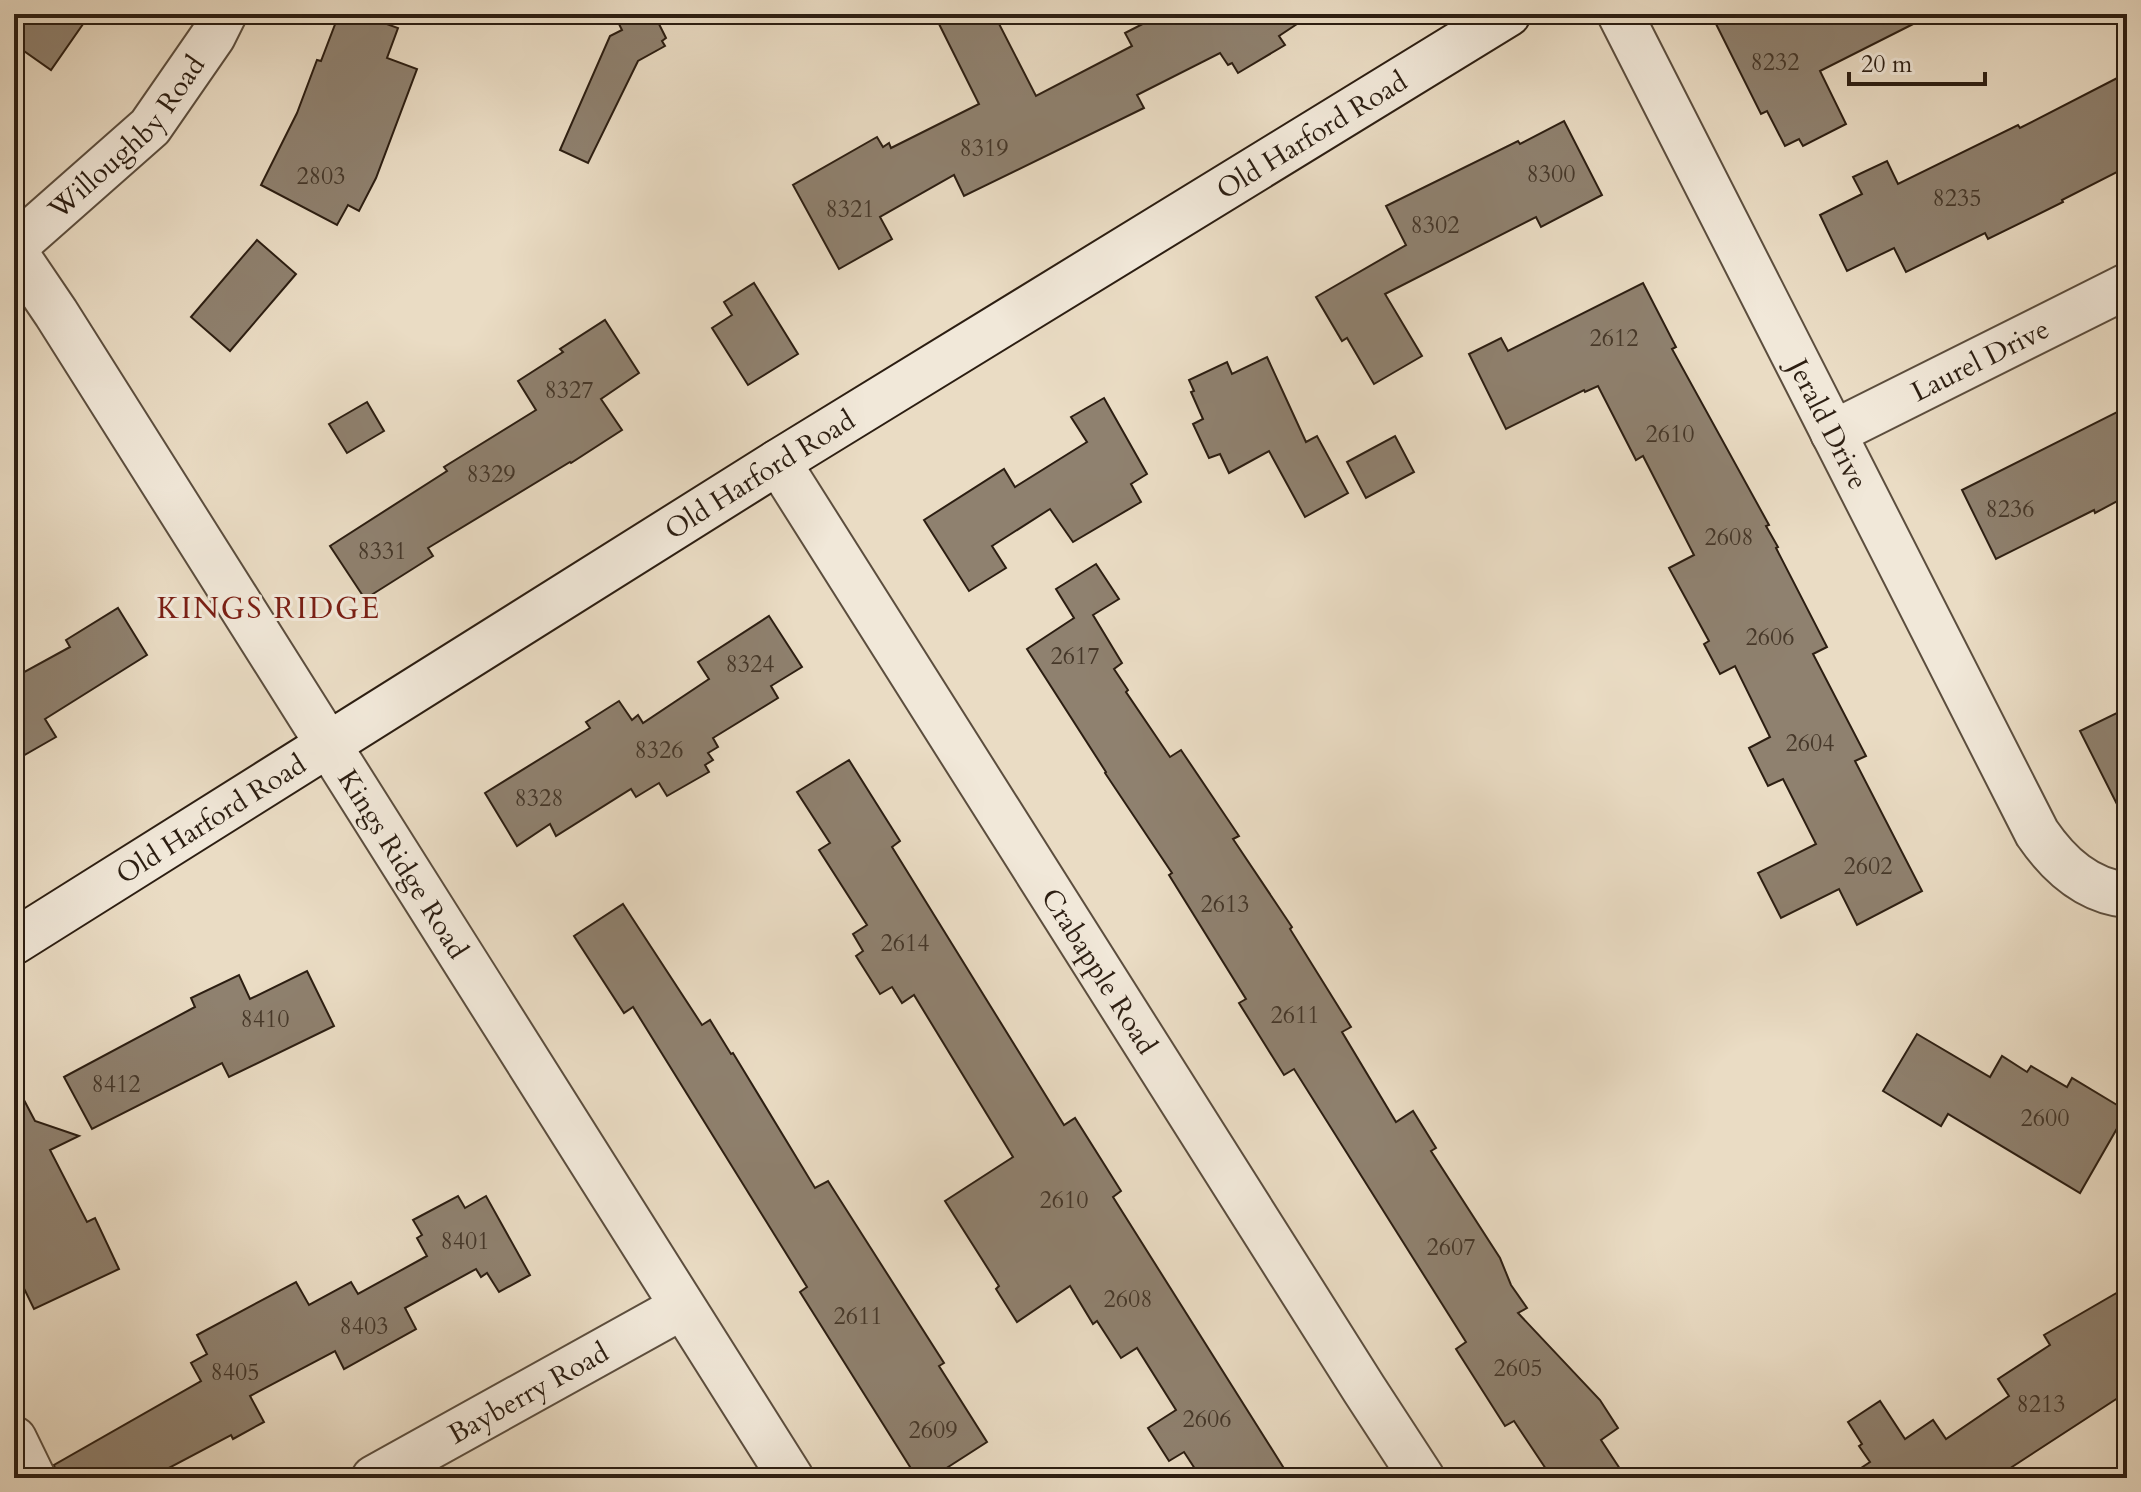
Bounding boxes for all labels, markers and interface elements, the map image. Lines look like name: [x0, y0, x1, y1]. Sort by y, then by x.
scale bar: [1849, 36, 1985, 86]
house number: 8232: [1750, 46, 1800, 79]
street label: Willoughby Road: [40, 48, 214, 229]
text: 20 m: [1861, 48, 1913, 81]
street label: Old Harford Road: [1209, 62, 1414, 209]
house number: 8319: [959, 132, 1009, 165]
house number: 8300: [1526, 158, 1576, 191]
house number: 2803: [296, 160, 346, 193]
house number: 8235: [1932, 182, 1982, 215]
house number: 8321: [825, 193, 875, 226]
house number: 8302: [1410, 209, 1460, 242]
street label: Laurel Drive: [1905, 310, 2056, 411]
house number: 2612: [1589, 322, 1639, 355]
street label: Jerald Drive: [1777, 349, 1877, 496]
house number: 8327: [544, 374, 594, 407]
street label: Old Harford Road: [658, 401, 862, 549]
house number: 2610: [1645, 418, 1695, 451]
house number: 8329: [466, 458, 516, 491]
house number: 8236: [1985, 493, 2035, 526]
house number: 2608: [1704, 521, 1754, 554]
house number: 8331: [357, 535, 407, 568]
district label: KINGS RIDGE: [157, 588, 381, 629]
house number: 2606: [1745, 621, 1795, 654]
house number: 2617: [1050, 640, 1100, 673]
house number: 8324: [725, 648, 775, 681]
house number: 2604: [1785, 727, 1835, 760]
house number: 8326: [634, 734, 684, 767]
street label: Old Harford Road: [109, 745, 313, 893]
street label: Kings Ridge Road: [329, 762, 477, 966]
house number: 8328: [514, 782, 564, 815]
house number: 2602: [1843, 850, 1893, 883]
street label: Crabapple Road: [1032, 881, 1166, 1062]
house number: 2613: [1200, 888, 1250, 921]
house number: 2614: [880, 927, 930, 960]
house number: 2611: [1270, 999, 1320, 1032]
house number: 8410: [240, 1003, 290, 1036]
house number: 8412: [91, 1068, 141, 1101]
house number: 2600: [2020, 1102, 2070, 1135]
house number: 2610: [1039, 1184, 1089, 1217]
house number: 8401: [440, 1225, 490, 1258]
house number: 2607: [1426, 1231, 1476, 1264]
house number: 2608: [1103, 1283, 1153, 1316]
house number: 2611: [833, 1300, 883, 1333]
house number: 8403: [339, 1310, 389, 1343]
street label: Bayberry Road: [441, 1334, 615, 1453]
house number: 2605: [1493, 1352, 1543, 1385]
house number: 8405: [210, 1356, 260, 1389]
house number: 8213: [2016, 1388, 2066, 1421]
house number: 2606: [1182, 1403, 1232, 1436]
house number: 2609: [908, 1414, 958, 1447]

